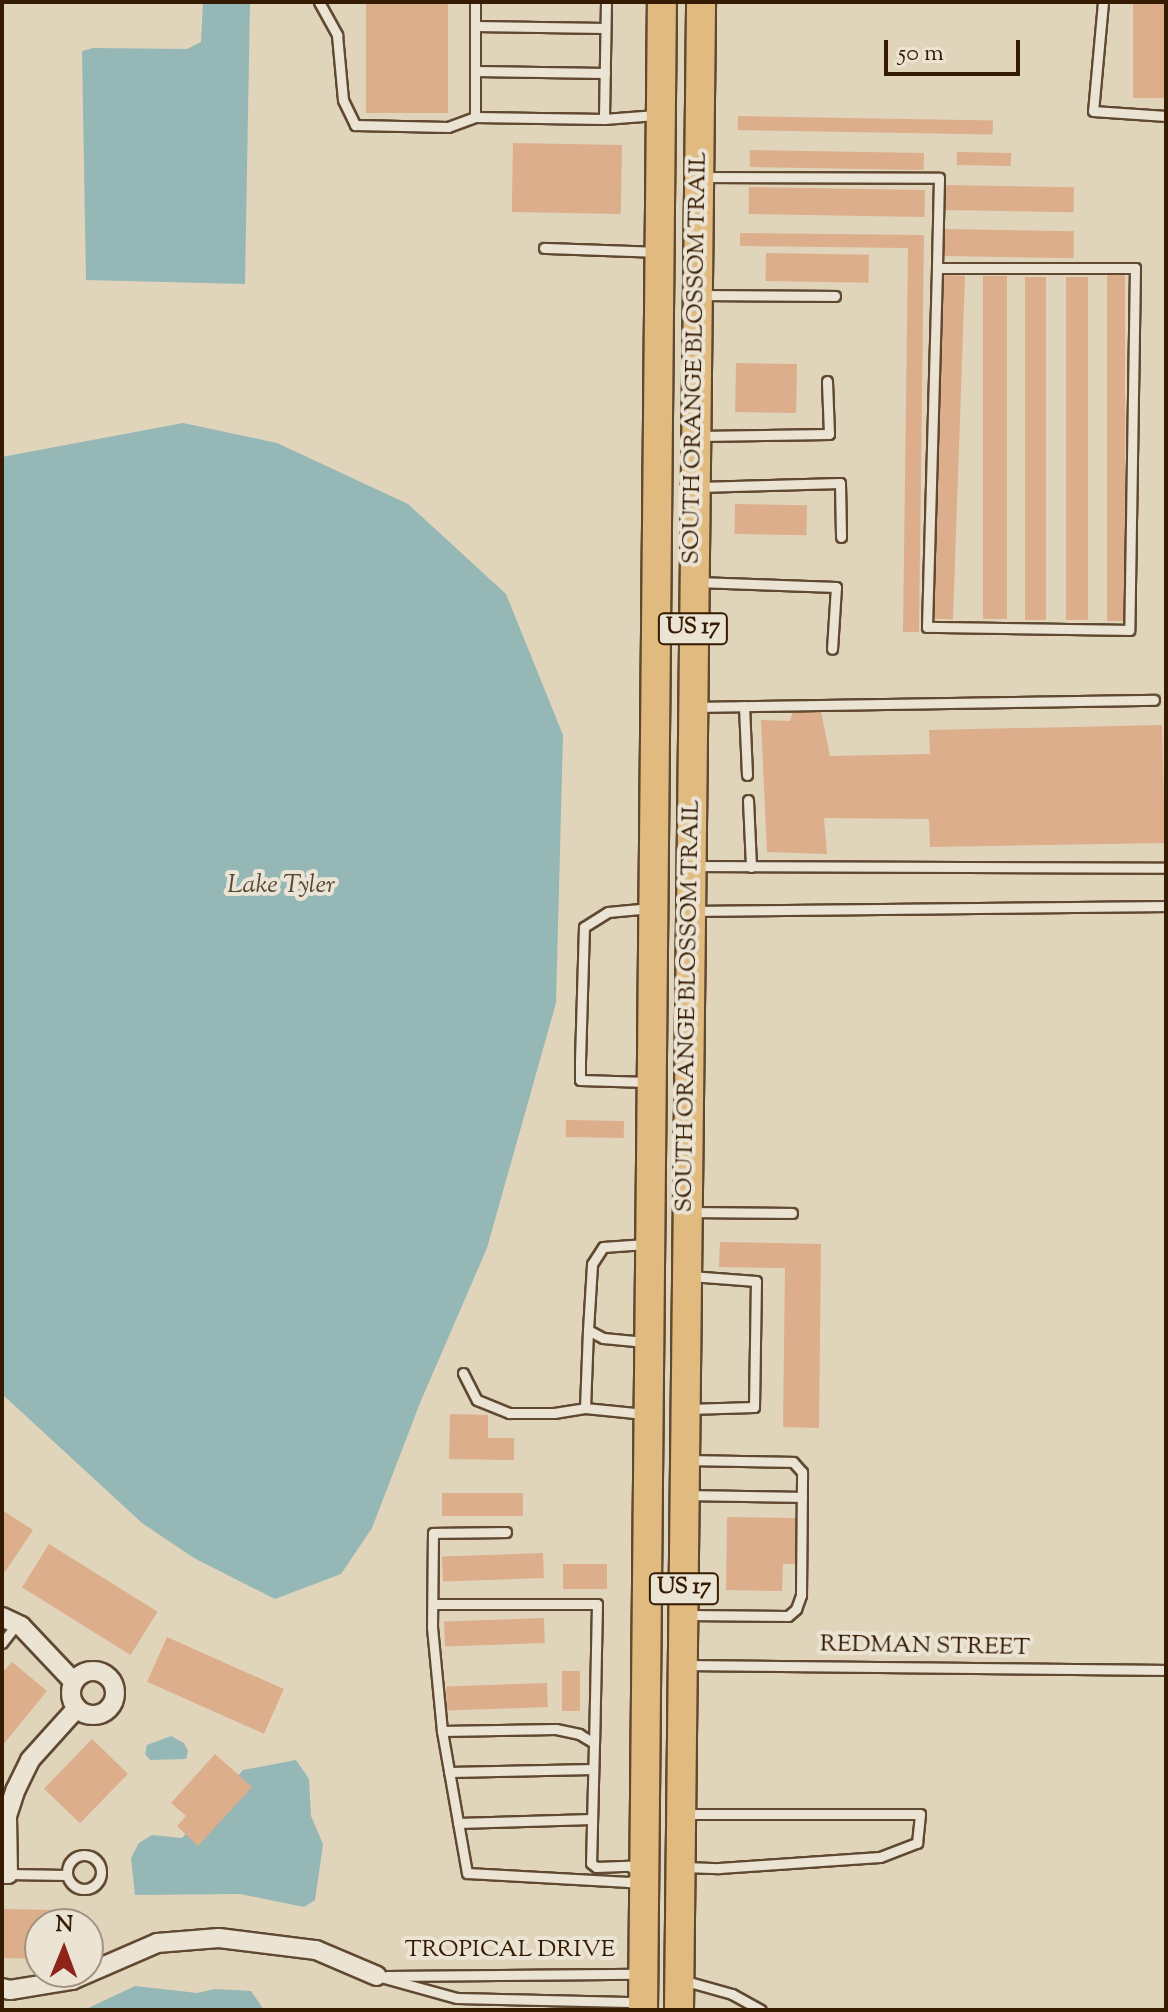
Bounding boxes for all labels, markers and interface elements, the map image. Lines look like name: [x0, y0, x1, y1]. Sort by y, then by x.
scale bar: [888, 24, 1024, 74]
text: 50 m: [898, 37, 944, 71]
street label: SOUTH ORANGE BLOSSOM TRAIL: [678, 151, 714, 565]
road number: US 17: [657, 611, 729, 647]
street label: SOUTH ORANGE BLOSSOM TRAIL: [671, 799, 707, 1213]
water label: Lake Tyler: [227, 870, 335, 902]
road number: US 17: [648, 1571, 720, 1607]
street label: REDMAN STREET: [820, 1631, 1030, 1663]
north arrow: [24, 1908, 104, 1988]
text: N: [55, 1910, 73, 1942]
street label: TROPICAL DRIVE: [405, 1937, 615, 1965]

